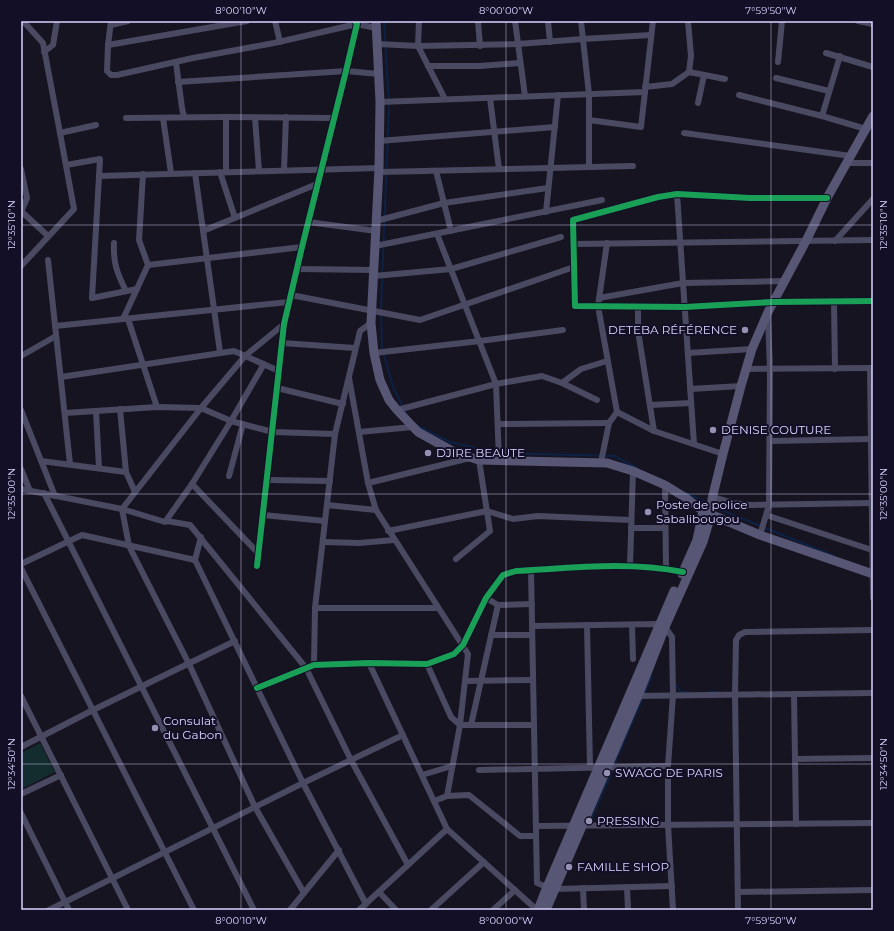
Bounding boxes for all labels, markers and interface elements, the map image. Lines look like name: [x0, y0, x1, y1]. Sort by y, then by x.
text: 8°00'10"W: [215, 4, 267, 17]
text: 8°00'00"W: [479, 4, 533, 17]
text: 7°59'50"W: [745, 4, 797, 17]
text: 12°35'10"N: [5, 200, 18, 250]
text: 12°35'10"N: [877, 200, 890, 250]
place label: DETEBA RÉFÉRENCE: [608, 322, 737, 337]
marker: DETEBA RÉFÉRENCE: [740, 325, 750, 335]
place label: DENISE COUTURE: [721, 422, 831, 437]
marker: DENISE COUTURE: [708, 425, 718, 435]
place label: DJIRE BEAUTE: [436, 445, 525, 460]
marker: DJIRE BEAUTE: [423, 448, 433, 458]
text: 12°35'00"N: [5, 468, 18, 520]
text: 12°35'00"N: [877, 468, 890, 520]
place label: Poste de police Sabalibougou: [656, 497, 747, 526]
marker: Poste de police Sabalibougou: [643, 507, 653, 517]
place label: Consulat du Gabon: [163, 713, 222, 742]
marker: Consulat du Gabon: [150, 723, 160, 733]
text: 12°34'50"N: [5, 738, 18, 790]
text: 12°34'50"N: [877, 738, 890, 790]
place label: SWAGG DE PARIS: [615, 765, 723, 780]
marker: SWAGG DE PARIS: [602, 768, 612, 778]
place label: PRESSING: [597, 813, 660, 828]
marker: PRESSING: [584, 816, 594, 826]
place label: FAMILLE SHOP: [577, 859, 669, 874]
marker: FAMILLE SHOP: [564, 862, 574, 872]
text: 8°00'10"W: [215, 914, 267, 927]
text: 8°00'00"W: [479, 914, 533, 927]
text: 7°59'50"W: [745, 914, 797, 927]

